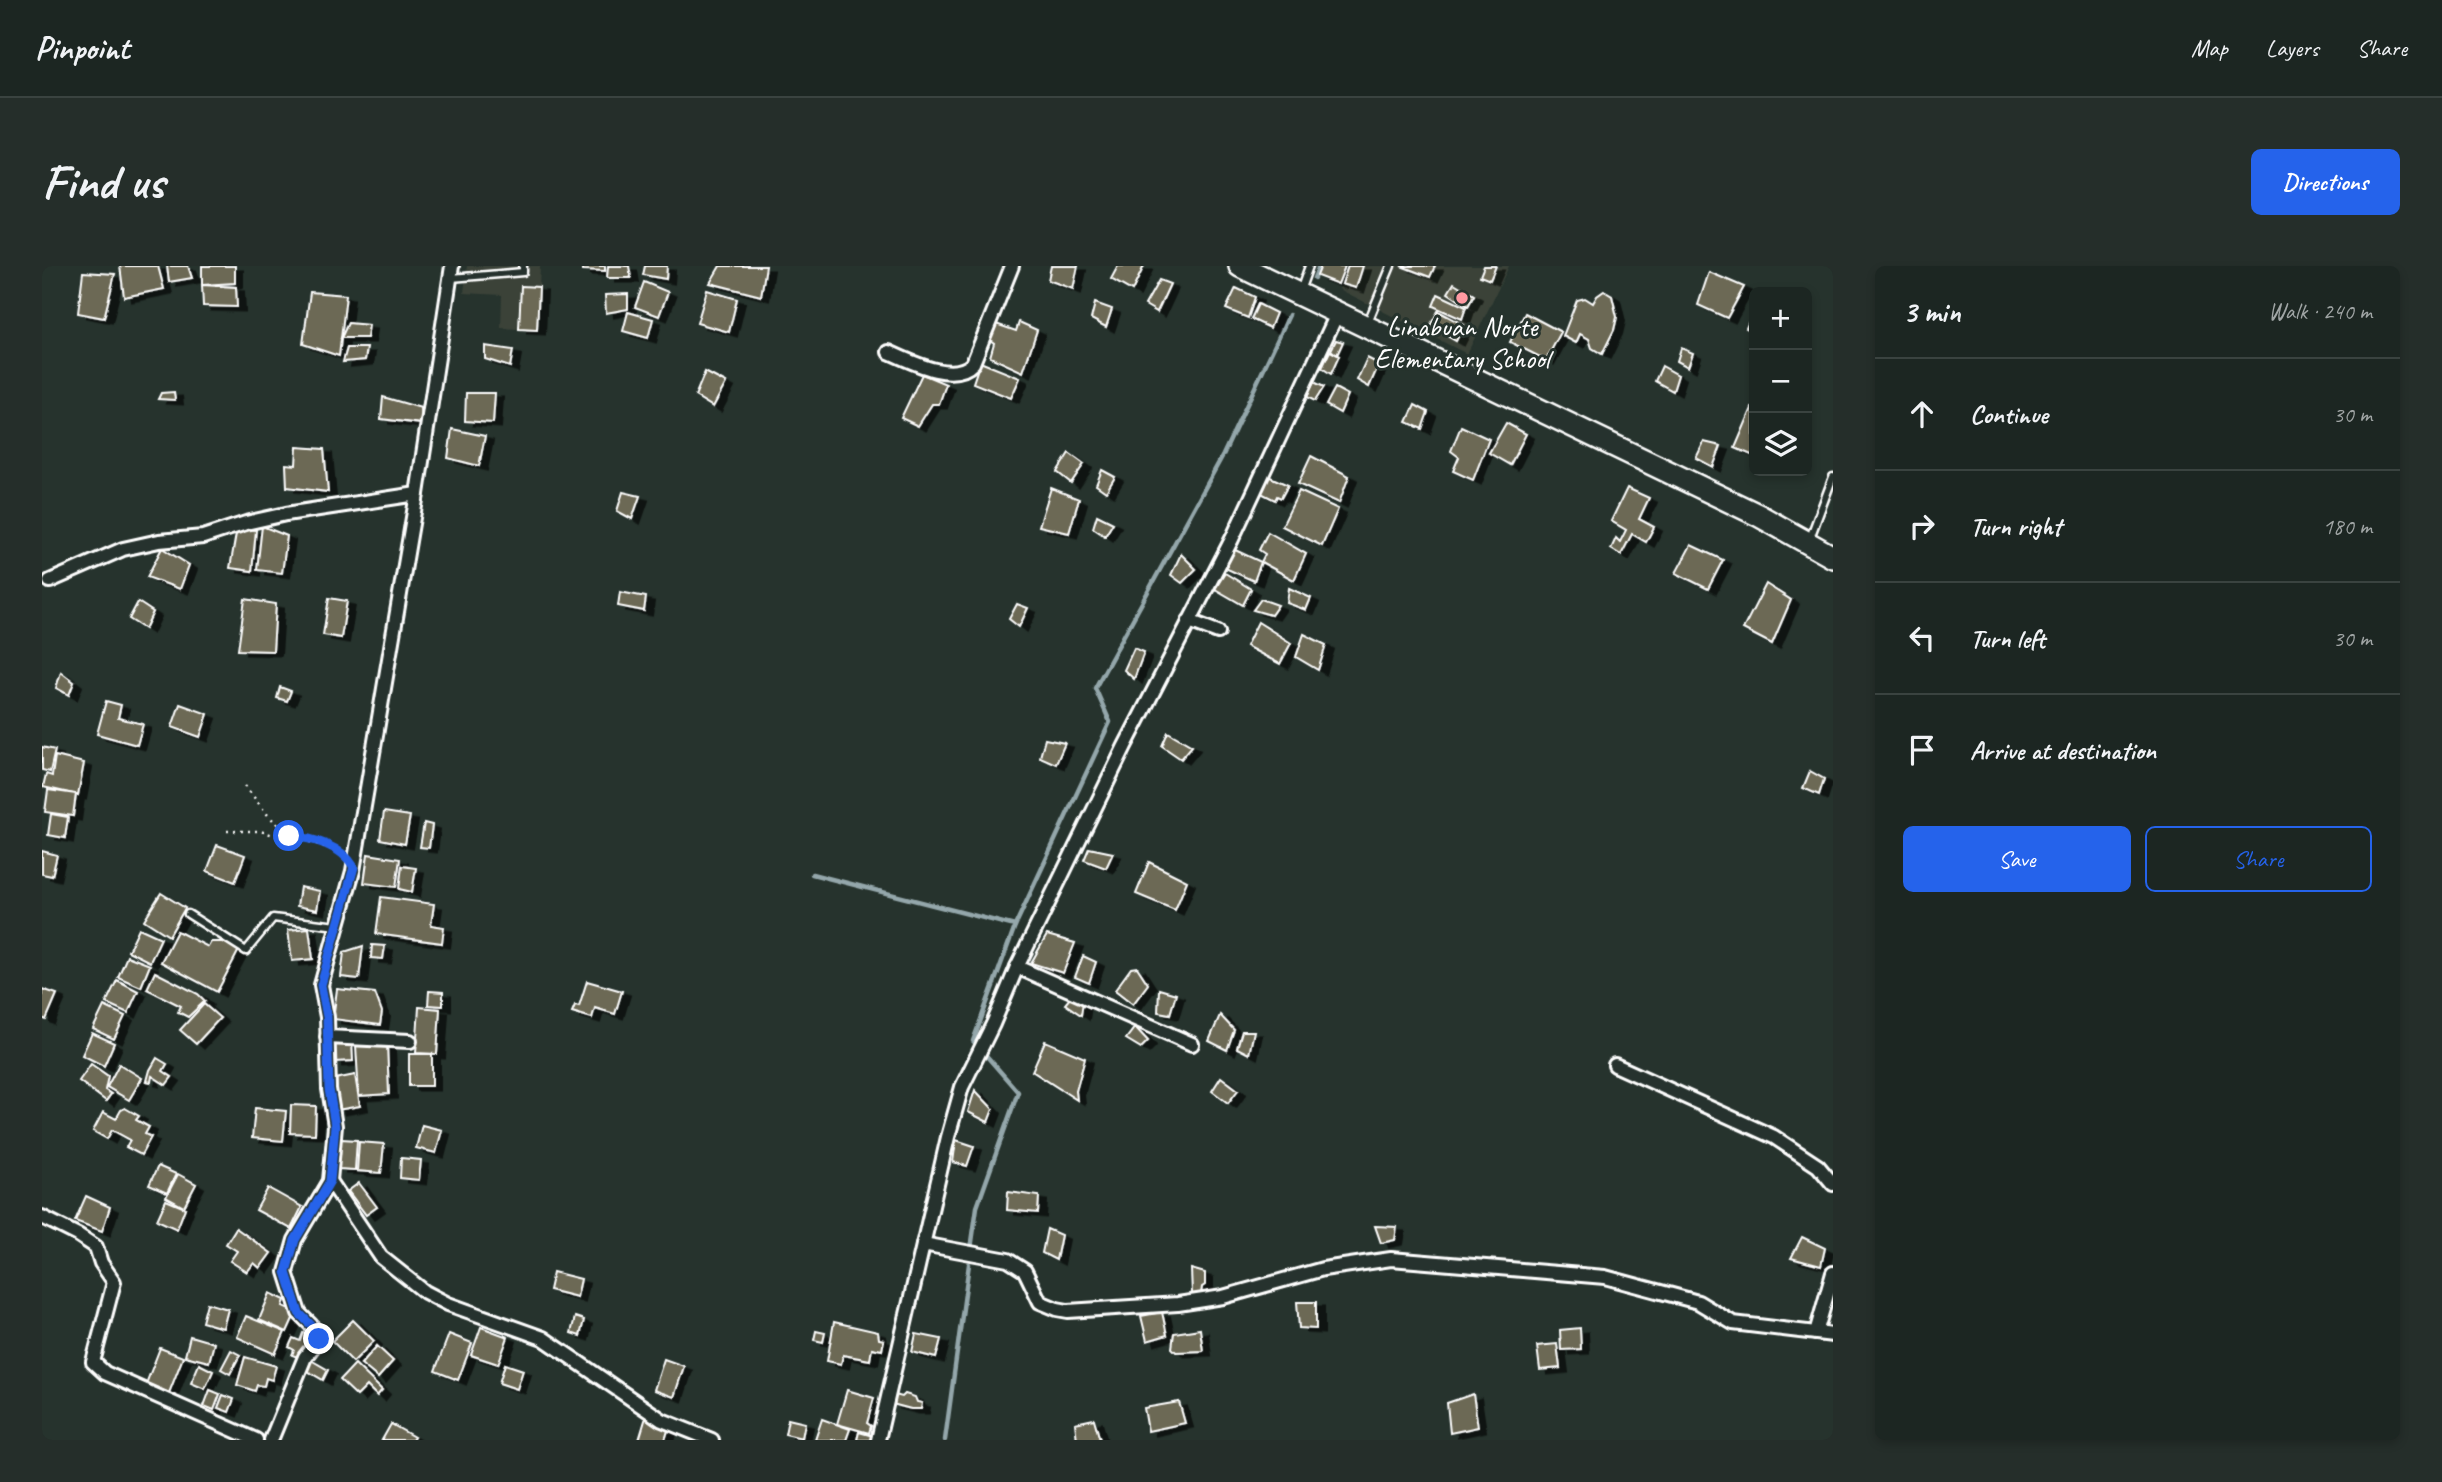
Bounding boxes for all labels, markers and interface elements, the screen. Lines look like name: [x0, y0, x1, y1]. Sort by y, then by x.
text: Pinpoint: [35, 27, 129, 69]
text: Map: [2191, 33, 2228, 63]
text: Layers: [2266, 33, 2319, 63]
text: Share: [2357, 33, 2407, 63]
button: Directions: [2251, 149, 2400, 215]
text: Find us: [42, 151, 164, 213]
map controls: [1749, 287, 1812, 476]
button: +: [1749, 287, 1812, 350]
marker: Linabuan Norte Elementary School: [1454, 290, 1470, 306]
text: 3 min: [1903, 293, 1960, 331]
text: Walk · 240 m: [2268, 297, 2372, 326]
place label: Linabuan Norte Elementary School: [1375, 309, 1555, 376]
button: −: [1749, 350, 1812, 413]
icon: ahead: [1903, 395, 1941, 433]
text: Continue: [1970, 398, 2048, 431]
text: 30 m: [2333, 400, 2372, 429]
button: layers: [1749, 413, 1812, 476]
icon: right: [1903, 507, 1941, 545]
text: Turn right: [1970, 510, 2061, 543]
text: 180 m: [2323, 512, 2372, 541]
icon: left: [1903, 619, 1941, 657]
text: Turn left: [1970, 622, 2045, 655]
text: 30 m: [2333, 624, 2372, 653]
icon: arrive: [1903, 731, 1941, 769]
text: Arrive at destination: [1970, 734, 2156, 767]
route start: [273, 820, 304, 851]
button: Save: [1903, 826, 2131, 892]
button: Share: [2145, 826, 2372, 892]
route end: [303, 1323, 334, 1354]

